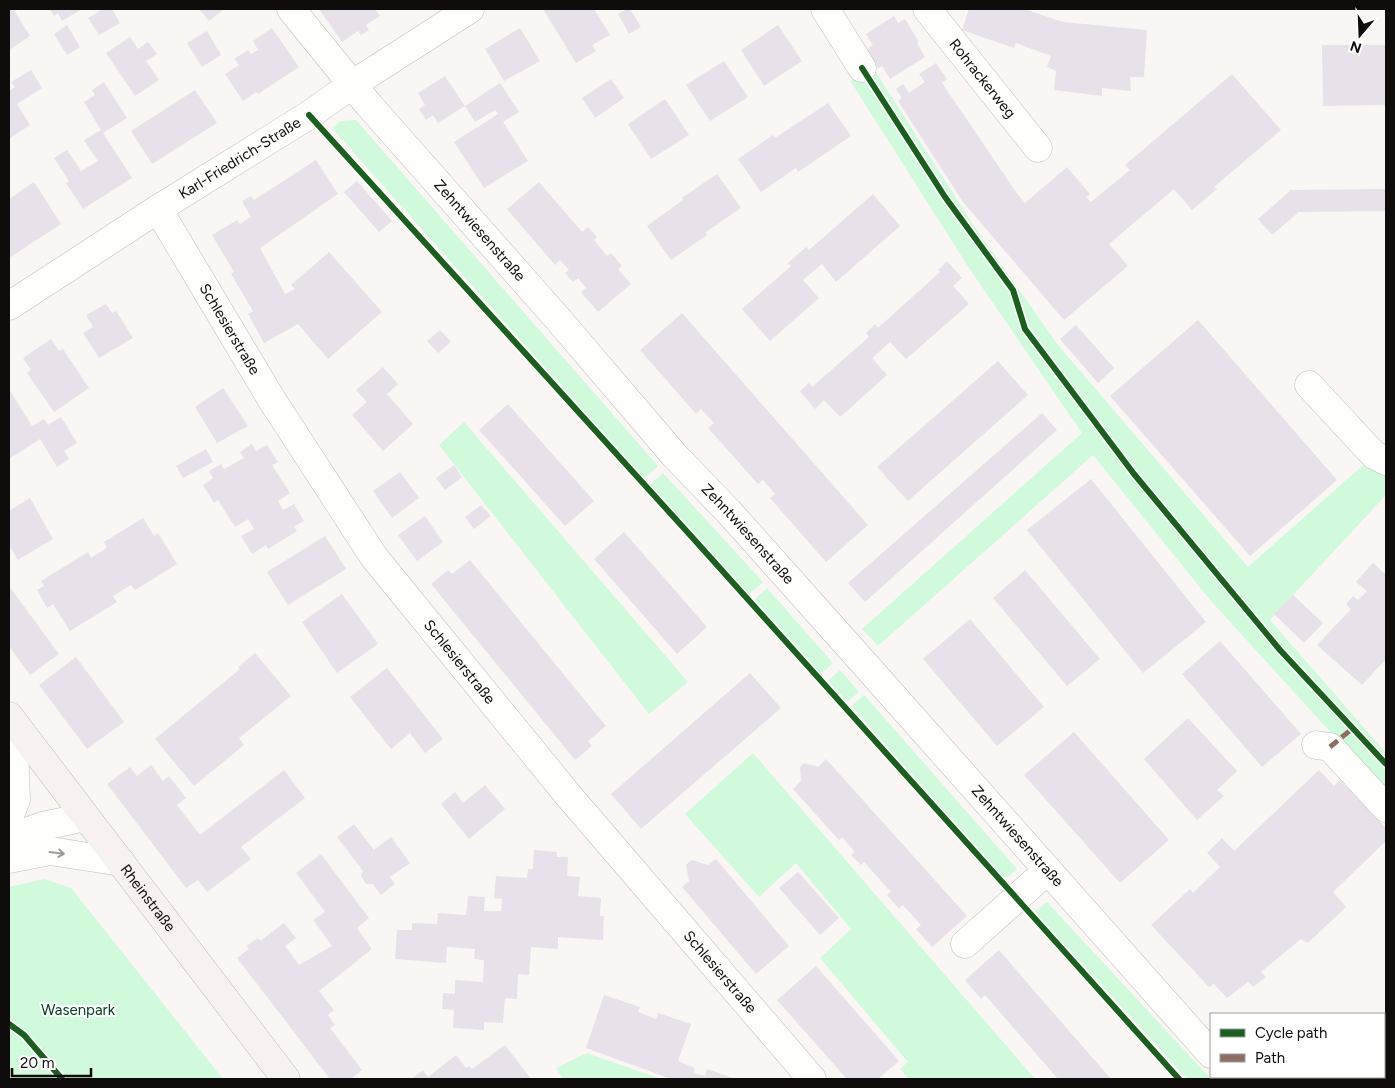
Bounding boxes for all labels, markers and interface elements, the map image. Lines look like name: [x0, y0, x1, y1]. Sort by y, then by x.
north arrow: [1335, 10, 1385, 60]
street label: Rohrackerweg: [945, 35, 1020, 122]
text: N: [1348, 37, 1364, 57]
street label: Karl-Friedrich-Straße: [175, 113, 304, 203]
street label: Zehntwiesenstraße: [430, 176, 529, 285]
street label: Schlesierstraße: [196, 280, 264, 378]
street label: Zehntwiesenstraße: [698, 480, 798, 588]
street label: Schlesierstraße: [420, 616, 499, 708]
street label: Zehntwiesenstraße: [968, 782, 1067, 890]
one-way arrow: [48, 848, 64, 858]
street label: Rheinstraße: [117, 861, 179, 935]
street label: Schlesierstraße: [680, 927, 760, 1017]
park label: Wasenpark: [41, 1001, 116, 1019]
legend: [1210, 1013, 1385, 1078]
text: Cycle path: [1255, 1024, 1327, 1042]
scale bar: [12, 1046, 91, 1078]
text: Path: [1255, 1049, 1285, 1067]
text: 20 m: [20, 1054, 54, 1072]

